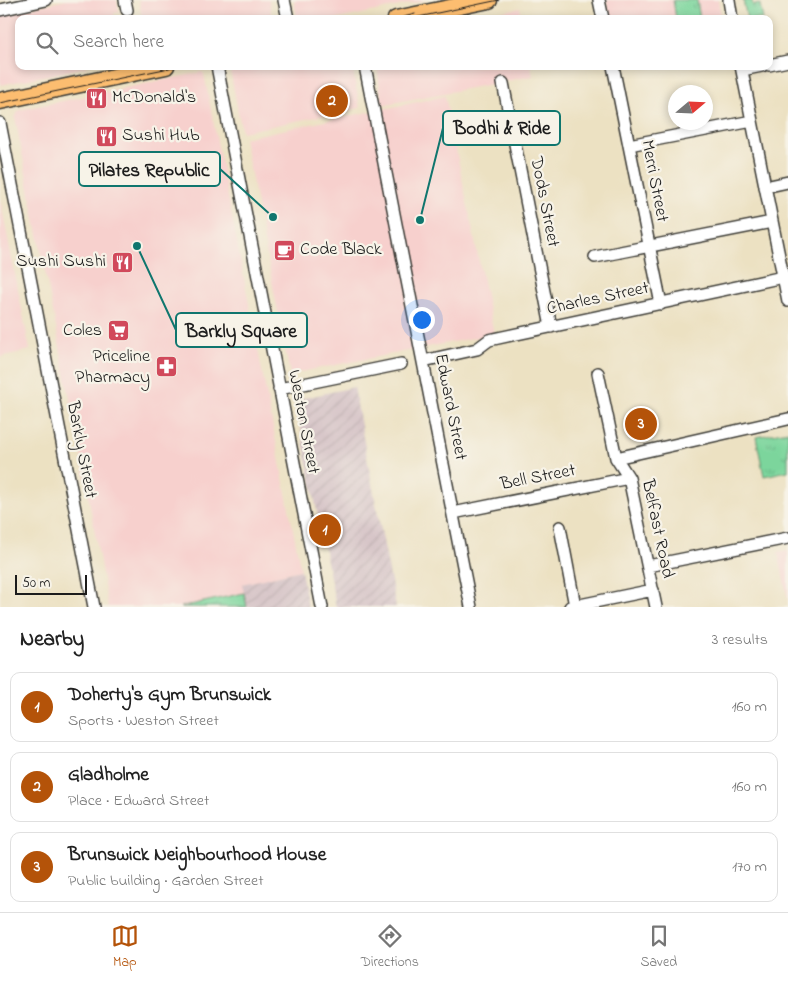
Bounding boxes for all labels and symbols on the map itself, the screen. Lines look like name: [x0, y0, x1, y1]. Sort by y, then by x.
pin: 2: [316, 82, 348, 120]
place label: McDonald's: [112, 85, 196, 111]
north arrow: [668, 85, 713, 130]
restaurant icon: McDonald's: [84, 86, 108, 110]
callout: Bodhi & Ride: [443, 111, 560, 145]
text: Bodhi & Ride: [452, 116, 551, 143]
place label: Sushi Hub: [122, 123, 200, 149]
restaurant icon: Sushi Hub: [94, 124, 118, 148]
street label: Merri Street: [633, 138, 675, 224]
callout: Pilates Republic: [79, 152, 220, 186]
street label: Dods Street: [522, 154, 566, 249]
text: Pilates Republic: [89, 158, 210, 185]
place label: Code Black: [300, 237, 382, 263]
cafe icon: Code Black: [272, 238, 296, 262]
place label: Sushi Sushi: [16, 249, 106, 275]
restaurant icon: Sushi Sushi: [110, 250, 134, 274]
street label: Charles Street: [545, 275, 651, 323]
your location: [409, 307, 435, 333]
callout: Barkly Square: [176, 313, 307, 347]
place label: Coles: [63, 318, 102, 344]
supermarket icon: Coles: [106, 319, 130, 343]
text: Barkly Square: [184, 319, 297, 348]
place label: Priceline Pharmacy: [75, 344, 151, 391]
street label: Edward Street: [427, 351, 473, 463]
pharmacy icon: Priceline Pharmacy: [154, 355, 178, 379]
street label: Weston Street: [280, 368, 326, 476]
street label: Barkly Street: [59, 398, 103, 501]
pin: 3: [625, 405, 657, 443]
street label: Bell Street: [497, 458, 578, 498]
street label: Belfast Road: [634, 476, 680, 581]
pin: 1: [309, 511, 341, 549]
scale bar: [15, 572, 88, 595]

